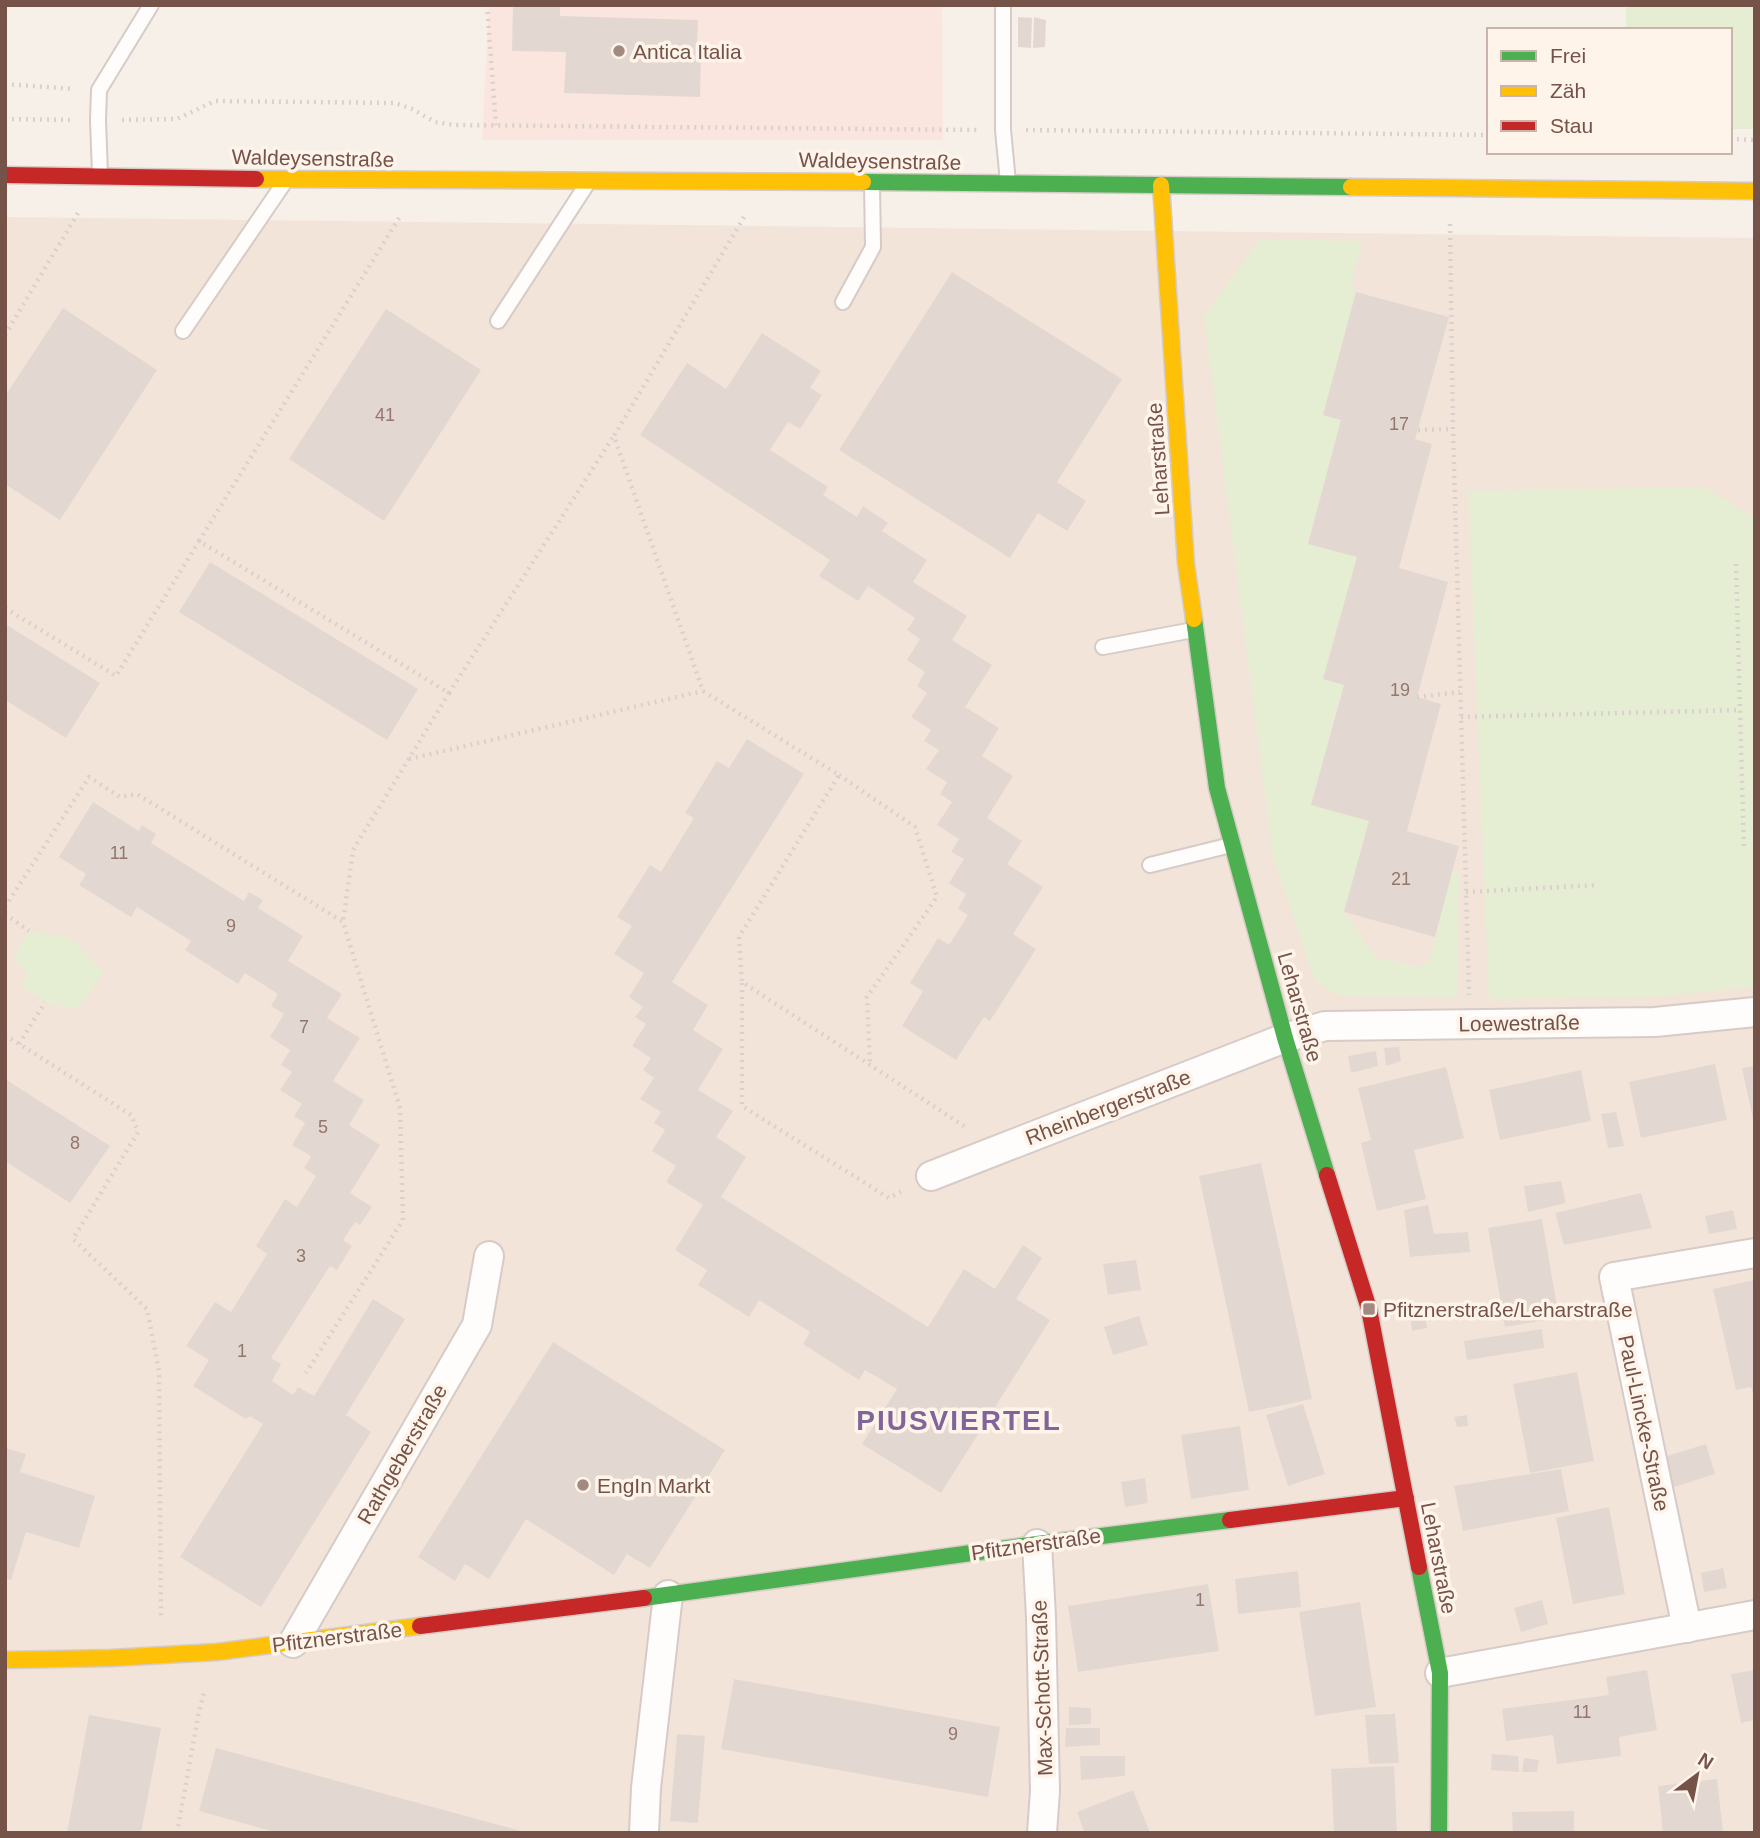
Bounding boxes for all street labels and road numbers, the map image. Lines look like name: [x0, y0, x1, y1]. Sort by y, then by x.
street label: Waldeysenstraße: [231, 145, 395, 171]
street label: Waldeysenstraße: [798, 148, 962, 174]
street label: Leharstraße: [1143, 402, 1173, 516]
street label: Leharstraße: [1273, 949, 1327, 1065]
street label: Loewestraße: [1458, 1010, 1580, 1036]
street label: Rheinbergerstraße: [1022, 1065, 1194, 1149]
street label: Paul-Lincke-Straße: [1614, 1333, 1674, 1513]
street label: Rathgeberstraße: [353, 1380, 451, 1528]
street label: Leharstraße: [1417, 1500, 1461, 1616]
street label: Pfitznerstraße: [970, 1524, 1102, 1564]
street label: Max-Schott-Straße: [1027, 1600, 1057, 1776]
street label: Pfitznerstraße: [271, 1618, 403, 1656]

